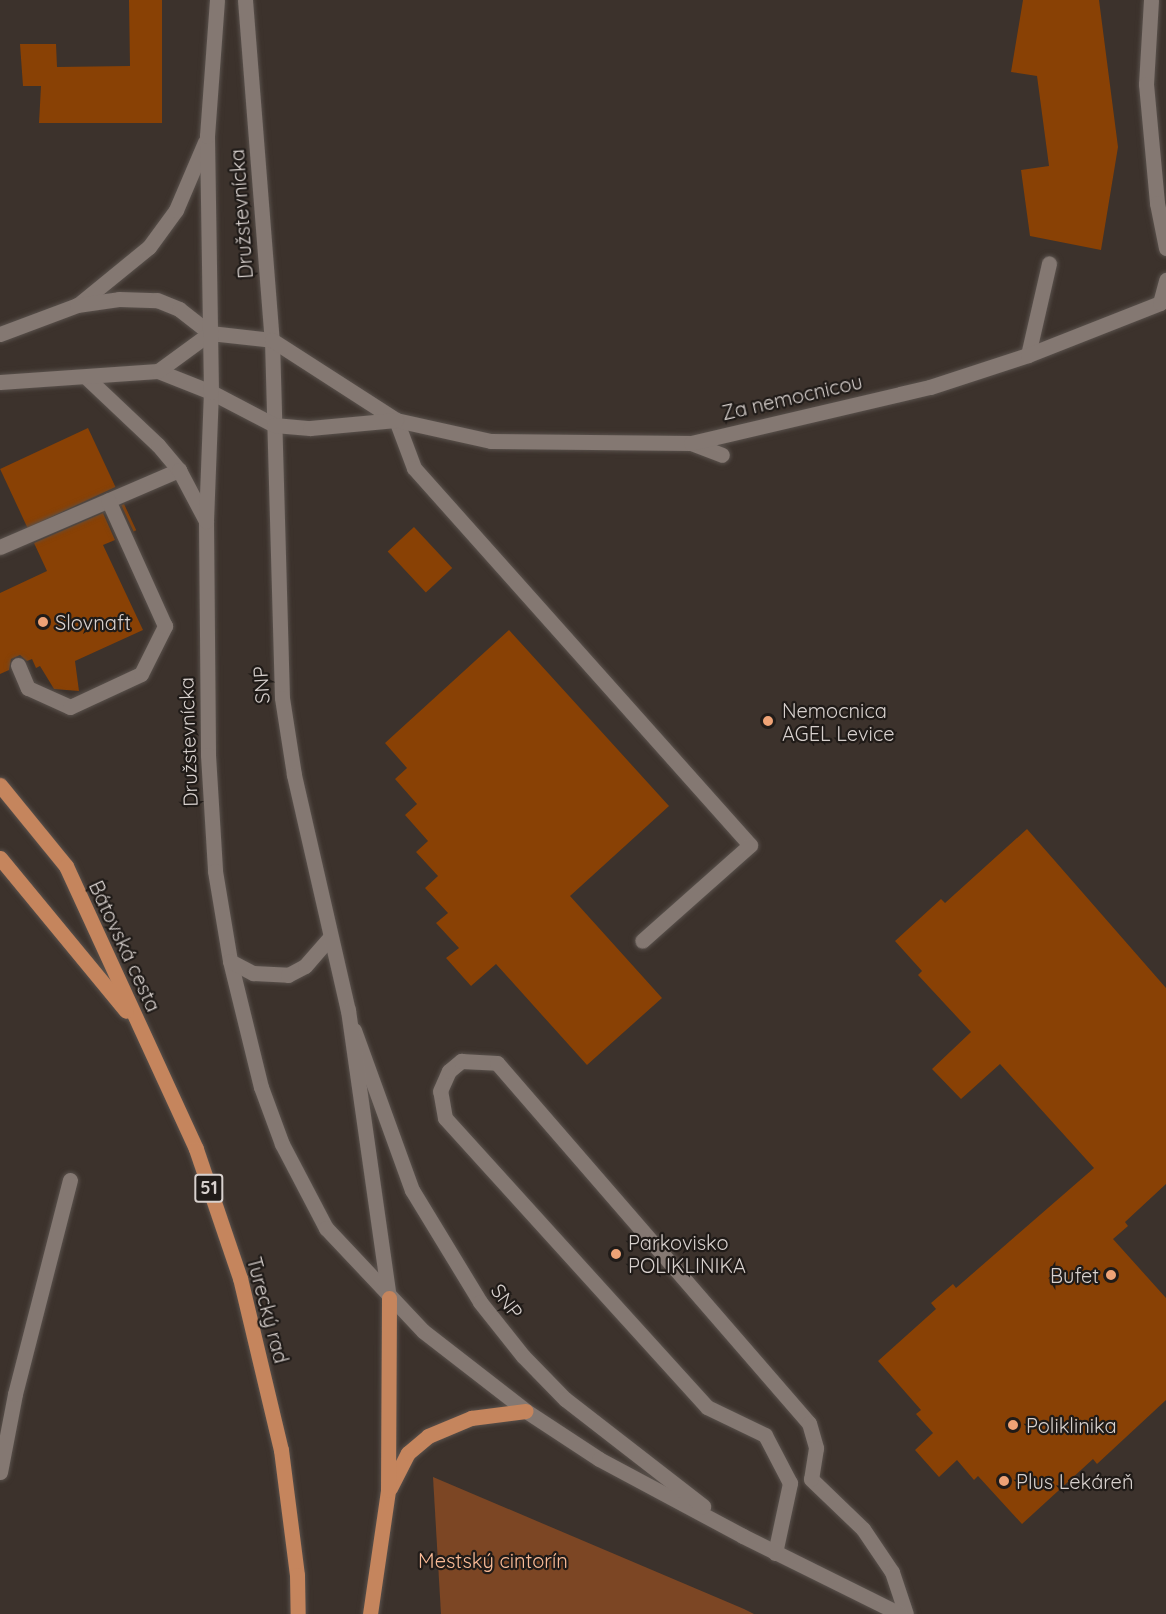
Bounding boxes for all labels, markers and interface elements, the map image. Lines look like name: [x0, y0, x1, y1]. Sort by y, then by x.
street label: Družstevnícka: [225, 148, 257, 280]
street label: Za nemocnicou: [719, 369, 865, 425]
place label: Slovnaft: [55, 610, 131, 634]
marker: Slovnaft: [36, 615, 50, 629]
street label: SNP: [248, 665, 274, 705]
street label: Družstevnícka: [174, 677, 202, 807]
place label: Nemocnica AGEL Levice: [782, 698, 895, 745]
marker: Nemocnica AGEL Levice: [759, 712, 777, 730]
street label: Bátovská cesta: [84, 877, 166, 1015]
road number: 51: [194, 1173, 224, 1203]
place label: Parkovisko POLIKLINIKA: [628, 1230, 746, 1277]
marker: Parkovisko POLIKLINIKA: [609, 1247, 623, 1261]
street label: Turecký rad: [242, 1254, 294, 1366]
place label: Bufet: [1050, 1263, 1099, 1287]
marker: Bufet: [1104, 1268, 1118, 1282]
street label: SNP: [486, 1279, 528, 1323]
place label: Poliklinika: [1026, 1413, 1117, 1437]
marker: Poliklinika: [1004, 1416, 1022, 1434]
place label: Plus Lekáreň: [1016, 1469, 1133, 1493]
marker: Plus Lekáreň: [997, 1474, 1011, 1488]
park label: Mestský cintorín: [418, 1548, 568, 1572]

